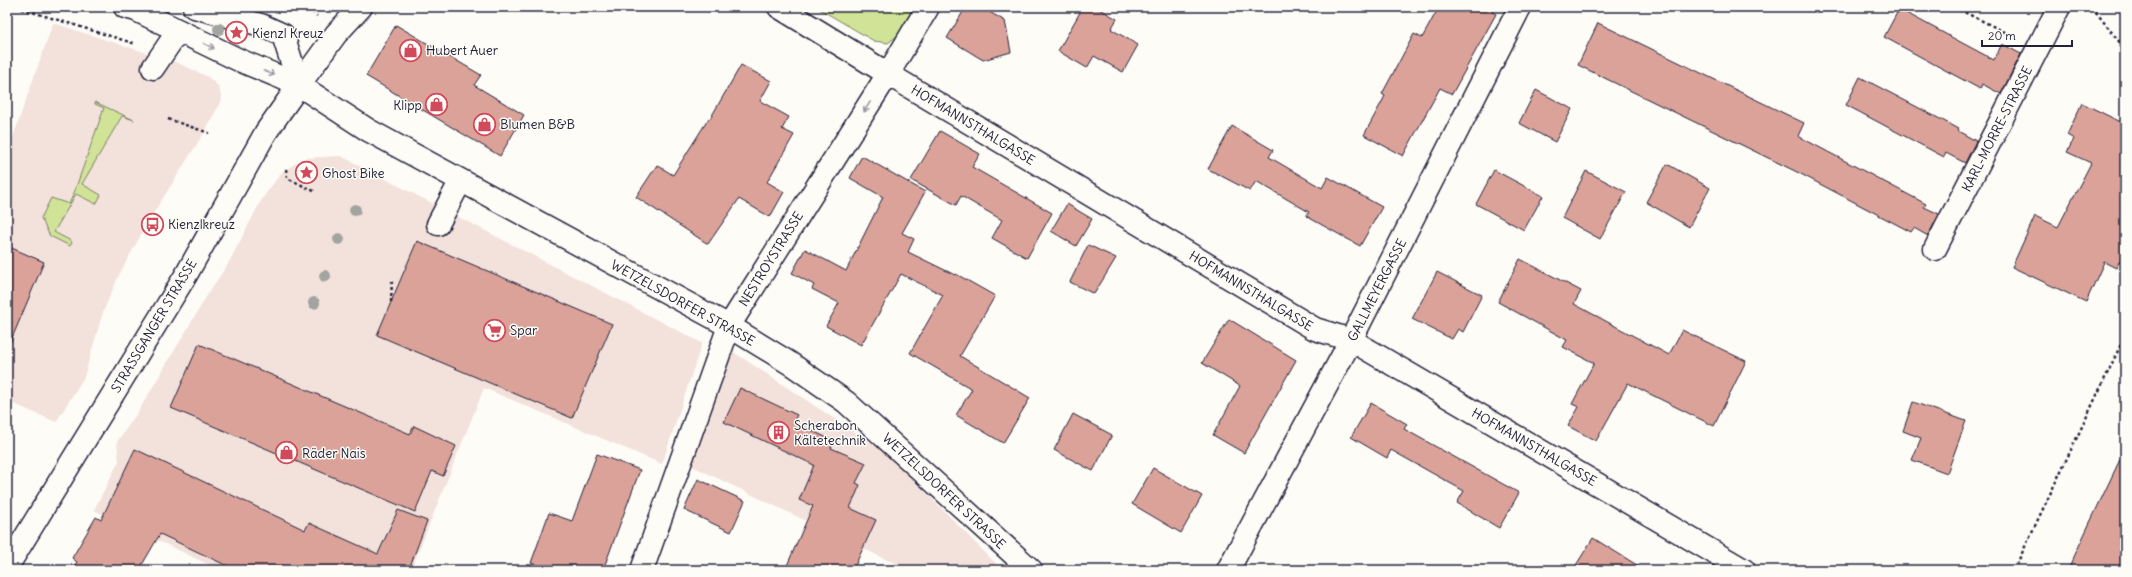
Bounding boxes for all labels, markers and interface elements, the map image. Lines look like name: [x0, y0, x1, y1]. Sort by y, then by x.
place icon: Kienzl Kreuz: [224, 20, 250, 46]
scale bar: [1982, 22, 2072, 48]
place label: Kienzl Kreuz: [252, 25, 323, 42]
text: 20 m: [1988, 28, 2016, 43]
shop icon: Hubert Auer: [397, 37, 423, 63]
place label: Hubert Auer: [426, 42, 499, 59]
one-way arrow: [202, 43, 214, 50]
street label: KARL-MORRE-STRASSE: [1958, 63, 2036, 195]
one-way arrow: [262, 69, 274, 77]
street label: HOFMANNSTHALGASSE: [908, 81, 1038, 169]
shop icon: Klipp: [424, 92, 450, 118]
place label: Klipp: [393, 97, 422, 114]
one-way arrow: [863, 101, 871, 112]
shop icon: Blumen B&B: [472, 111, 498, 137]
place label: Blumen B&B: [500, 116, 575, 133]
place icon: Ghost Bike: [294, 160, 320, 186]
place label: Ghost Bike: [322, 165, 385, 182]
street label: NESTROYSTRASSE: [735, 208, 807, 310]
bus stop icon: Kienzlkreuz: [139, 211, 165, 237]
place label: Kienzlkreuz: [168, 216, 235, 233]
street label: GALLMEYERGASSE: [1344, 236, 1410, 344]
street label: HOFMANNSTHALGASSE: [1186, 247, 1316, 335]
street label: STRASSGANGER STRASSE: [107, 256, 201, 396]
street label: WETZELSDORFER STRASSE: [608, 256, 758, 350]
supermarket icon: Spar: [482, 317, 508, 343]
place label: Spar: [510, 322, 538, 339]
street label: HOFMANNSTHALGASSE: [1468, 404, 1600, 490]
place label: Scherabon Kältetechnik: [794, 417, 866, 449]
building icon: Scherabon Kältetechnik: [766, 419, 792, 445]
street label: WETZELSDORFER STRASSE: [879, 429, 1009, 553]
shop icon: Räder Nais: [274, 440, 300, 466]
place label: Räder Nais: [302, 445, 366, 462]

